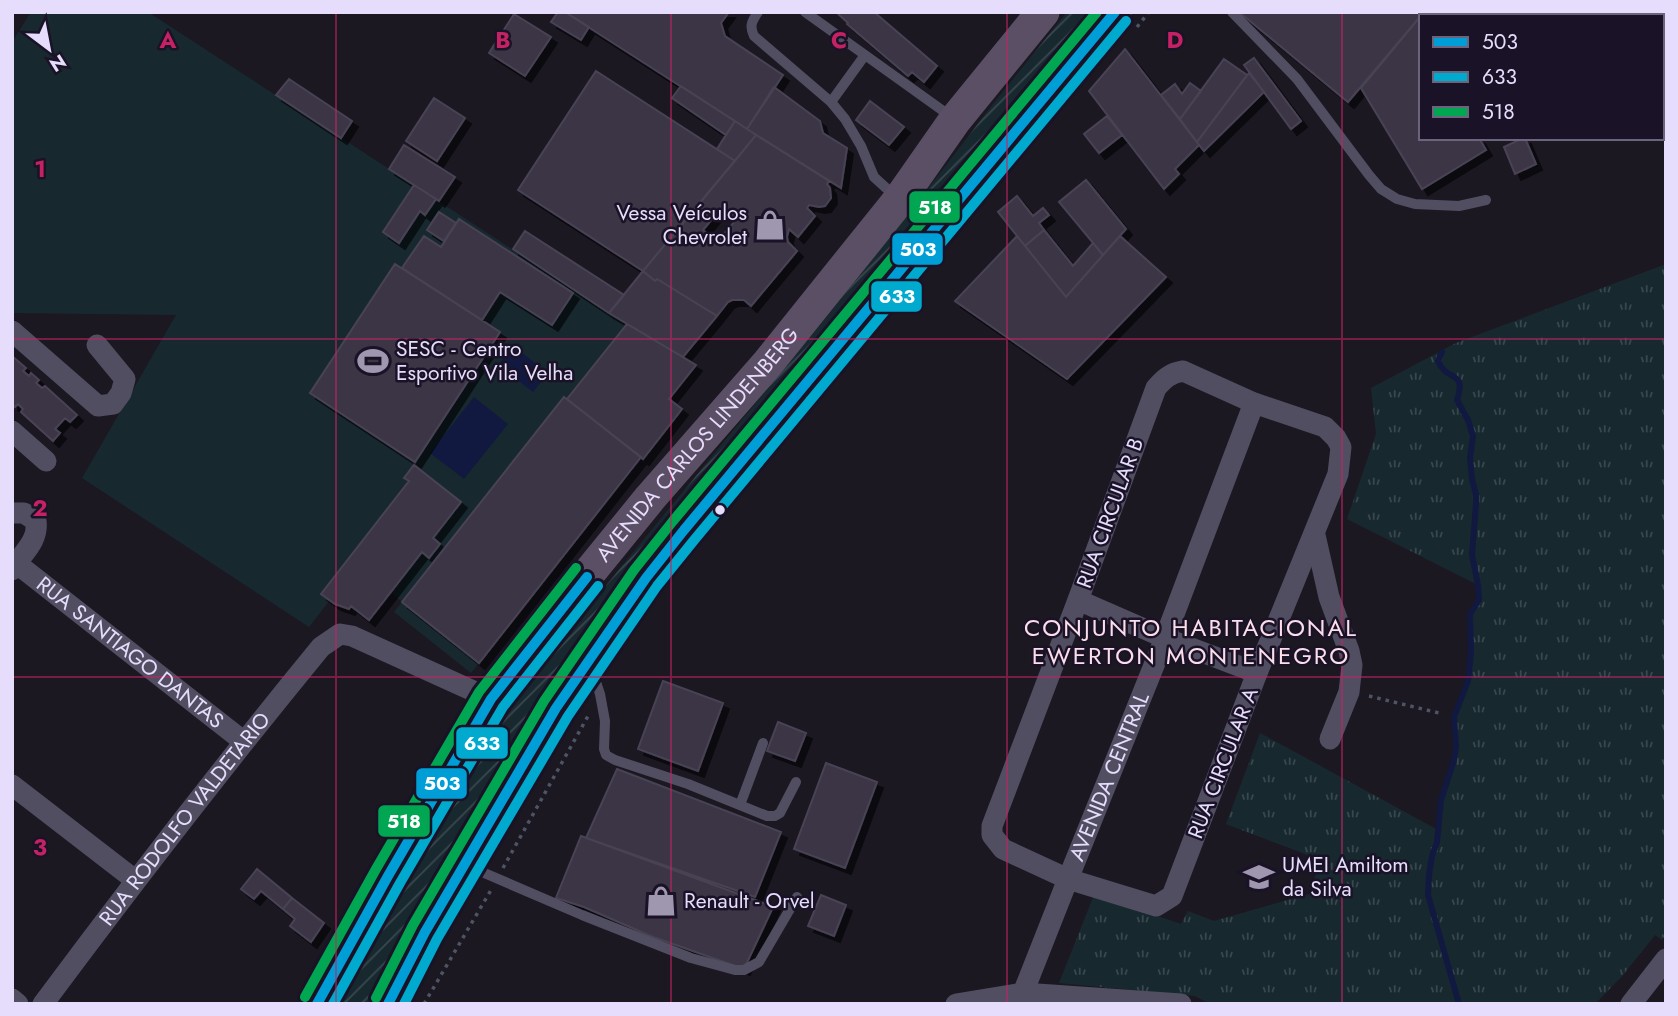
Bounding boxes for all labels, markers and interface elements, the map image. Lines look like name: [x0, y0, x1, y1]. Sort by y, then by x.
north arrow: [14, 14, 84, 84]
legend: [1419, 14, 1664, 140]
text: A: [159, 23, 177, 57]
text: B: [495, 23, 511, 57]
text: C: [831, 23, 847, 57]
text: D: [1167, 23, 1184, 57]
text: 503: [1482, 27, 1518, 57]
text: N: [44, 48, 71, 78]
text: 633: [1482, 62, 1517, 92]
text: 518: [1482, 97, 1515, 127]
text: 1: [34, 152, 46, 186]
line badge: 518: [908, 190, 961, 224]
text: 518: [918, 194, 952, 221]
place label: Vessa Veículos Chevrolet: [616, 198, 747, 252]
shop icon: Vessa Veículos Chevrolet: [753, 208, 787, 242]
line badge: 503: [891, 232, 944, 266]
text: 503: [900, 236, 937, 263]
line badge: 633: [870, 280, 923, 313]
text: 633: [879, 283, 915, 310]
street label: AVENIDA CARLOS LINDENBERG: [589, 321, 806, 568]
place label: SESC - Centro Esportivo Vila Velha: [396, 334, 573, 388]
sports icon: SESC - Centro Esportivo Vila Velha: [356, 344, 390, 378]
street label: RUA CIRCULAR B: [1069, 434, 1151, 592]
text: 2: [32, 491, 48, 525]
unlabelled marker: [713, 503, 727, 517]
street label: RUA SANTIAGO DANTAS: [30, 569, 230, 736]
district label: CONJUNTO HABITACIONAL EWERTON MONTENEGRO: [1024, 610, 1358, 673]
street label: RUA CIRCULAR A: [1180, 683, 1266, 843]
street label: AVENIDA CENTRAL: [1062, 687, 1157, 865]
street label: RUA RODOLFO VALDETARIO: [92, 706, 277, 932]
line badge: 633: [455, 726, 509, 760]
text: 633: [464, 730, 500, 757]
line badge: 503: [415, 767, 468, 800]
text: 503: [424, 770, 461, 797]
line badge: 518: [377, 804, 431, 838]
text: 518: [387, 808, 421, 835]
text: 3: [33, 830, 47, 864]
place label: UMEI Amiltom da Silva: [1282, 850, 1409, 904]
school or university icon: UMEI Amiltom da Silva: [1242, 860, 1276, 894]
shop icon: Renault - Orvel: [644, 884, 678, 918]
place label: Renault - Orvel: [684, 886, 815, 916]

